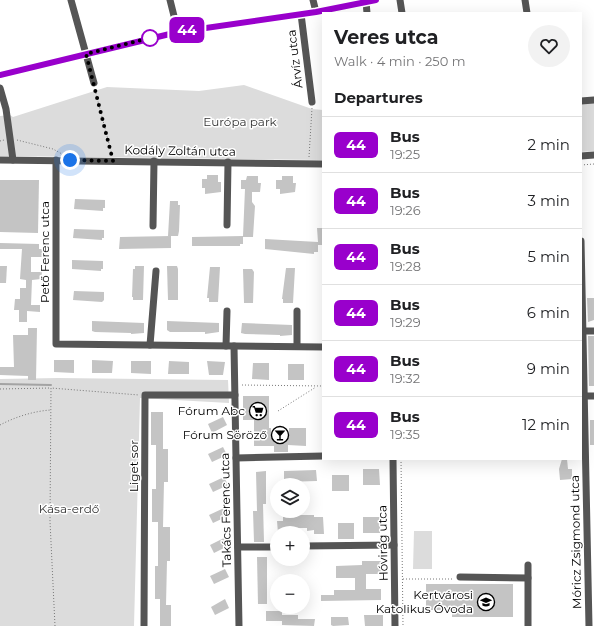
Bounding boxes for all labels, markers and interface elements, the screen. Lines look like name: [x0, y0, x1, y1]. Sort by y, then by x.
line badge: 44: [169, 17, 205, 43]
text: 44: [177, 21, 197, 39]
button: heart: [528, 25, 570, 67]
text: Veres utca: [334, 26, 439, 49]
unlabelled marker: [141, 29, 159, 47]
street label: Árvíz utca: [283, 29, 306, 89]
text: Walk · 4 min · 250 m: [334, 53, 465, 69]
text: Departures: [334, 88, 423, 107]
park label: Európa park: [203, 114, 278, 129]
text: Bus: [390, 127, 420, 146]
text: 2 min: [527, 135, 570, 154]
text: 44: [346, 136, 366, 154]
street label: Kodály Zoltán utca: [124, 142, 236, 159]
text: 19:25: [390, 146, 420, 162]
your location: [60, 150, 80, 170]
text: Bus: [390, 183, 420, 202]
text: 3 min: [528, 191, 570, 210]
text: 44: [346, 192, 366, 210]
street label: Pető Ferenc utca: [37, 201, 52, 303]
text: 19:26: [390, 202, 421, 218]
text: Bus: [390, 239, 420, 258]
text: 5 min: [527, 247, 570, 266]
text: 44: [346, 248, 366, 266]
text: 19:28: [390, 258, 421, 274]
text: Bus: [390, 295, 420, 314]
text: 6 min: [527, 303, 570, 322]
text: 44: [346, 304, 366, 322]
text: 19:29: [390, 314, 421, 330]
text: Bus: [390, 351, 420, 370]
text: 9 min: [527, 359, 570, 378]
text: 44: [346, 360, 366, 378]
text: 19:32: [390, 370, 420, 386]
supermarket icon: Fórum Abc: [248, 401, 268, 421]
place label: Fórum Abc: [178, 403, 245, 418]
text: Bus: [390, 407, 420, 426]
text: 12 min: [522, 415, 570, 434]
text: 44: [346, 416, 366, 434]
bar icon: Fórum Söröző: [270, 425, 290, 445]
text: 19:35: [390, 426, 420, 442]
place label: Fórum Söröző: [183, 427, 267, 442]
street label: Liget sor: [126, 440, 141, 492]
street label: Takács Ferenc utca: [217, 453, 234, 567]
street label: Móricz Zsigmond utca: [567, 475, 584, 609]
map controls: [270, 478, 310, 614]
button: layers: [270, 478, 310, 518]
park label: Kása-erdő: [39, 501, 99, 516]
street label: Hóvirág utca: [374, 505, 391, 581]
button: +: [270, 526, 310, 566]
button: −: [270, 574, 310, 614]
place label: Kertvárosi Katolikus Óvoda: [376, 587, 473, 616]
school or university icon: Kertvárosi Katolikus Óvoda: [476, 592, 496, 612]

